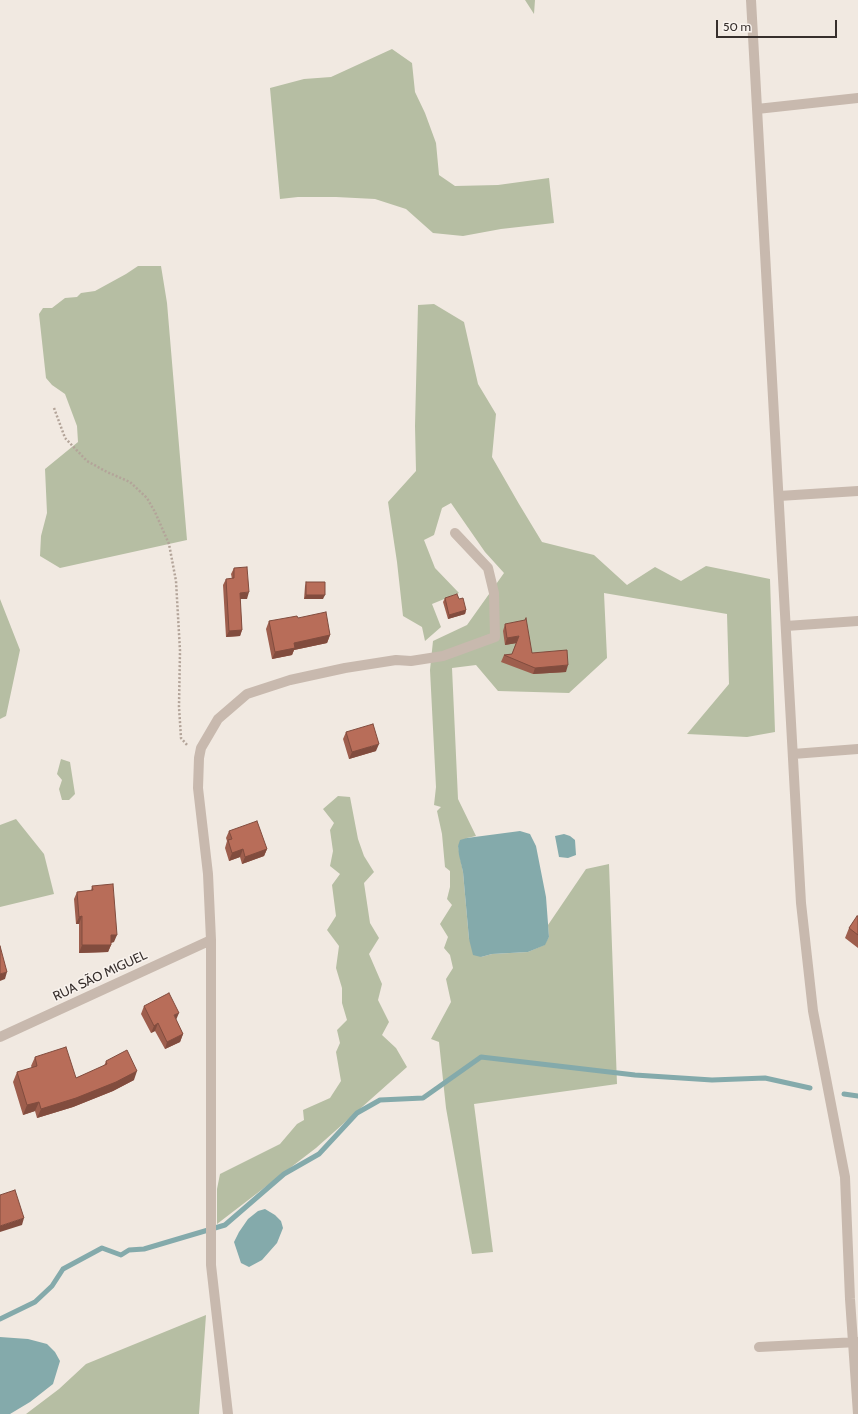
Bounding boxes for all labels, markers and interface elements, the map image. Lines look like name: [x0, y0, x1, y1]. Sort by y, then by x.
scale bar: [718, 12, 839, 38]
text: 50 m: [723, 19, 751, 34]
street label: RUA SÃO MIGUEL: [50, 947, 150, 1005]

